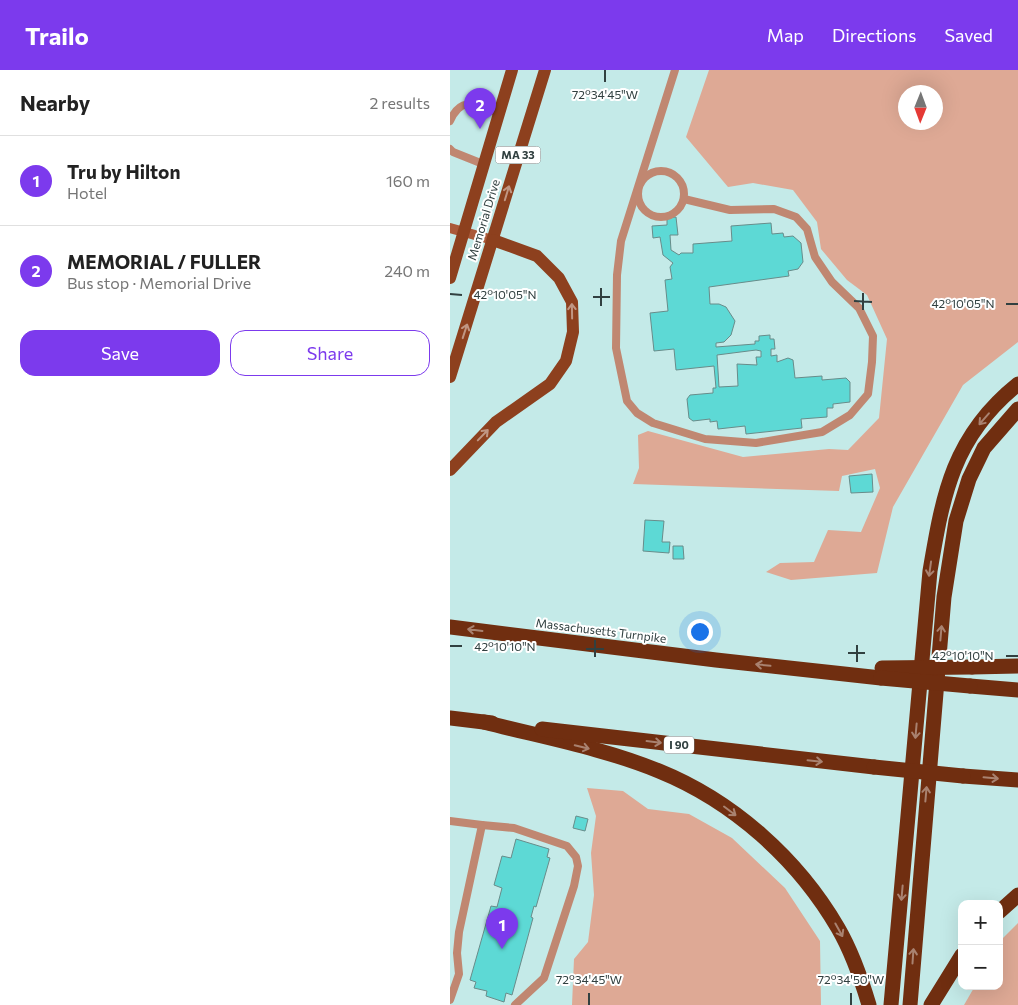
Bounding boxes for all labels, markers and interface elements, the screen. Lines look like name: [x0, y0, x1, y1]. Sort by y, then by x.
text: Trailo: [25, 21, 89, 50]
text: Map: [767, 24, 804, 46]
text: Directions: [832, 24, 916, 46]
text: Saved: [944, 24, 993, 46]
north arrow: [898, 85, 943, 130]
text: 72°34'45"W: [572, 87, 638, 101]
pin: 2: [464, 88, 496, 129]
text: Nearby: [20, 90, 90, 115]
text: 2 results: [369, 93, 430, 112]
road number: MA 33: [496, 146, 540, 164]
text: Tru by Hilton: [67, 160, 180, 183]
text: 1: [32, 171, 40, 190]
text: 160 m: [386, 171, 430, 190]
street label: Memorial Drive: [464, 178, 502, 262]
text: Hotel: [67, 183, 107, 202]
one-way arrow: [502, 186, 512, 202]
text: MEMORIAL / FULLER: [67, 250, 261, 273]
text: 2: [31, 261, 41, 280]
text: 240 m: [384, 261, 430, 280]
text: Bus stop · Memorial Drive: [67, 273, 251, 292]
text: 42°10'05"N: [473, 287, 537, 301]
text: 42°10'05"N: [931, 296, 995, 310]
one-way arrow: [567, 304, 577, 320]
one-way arrow: [460, 323, 470, 339]
button: Save: [20, 330, 220, 376]
button: Share: [230, 330, 430, 376]
one-way arrow: [978, 412, 989, 425]
one-way arrow: [477, 429, 489, 441]
one-way arrow: [925, 561, 935, 577]
street label: Massachusetts Turnpike: [535, 615, 667, 645]
your location: [687, 619, 713, 645]
one-way arrow: [468, 625, 484, 635]
one-way arrow: [936, 625, 946, 641]
text: 42°10'10"N: [474, 639, 536, 653]
text: 42°10'10"N: [932, 648, 994, 662]
one-way arrow: [755, 660, 771, 670]
one-way arrow: [911, 723, 920, 739]
road number: I 90: [664, 736, 694, 754]
one-way arrow: [646, 737, 662, 747]
one-way arrow: [573, 742, 589, 752]
one-way arrow: [807, 756, 823, 766]
one-way arrow: [982, 773, 998, 783]
one-way arrow: [922, 787, 931, 803]
one-way arrow: [723, 806, 737, 816]
one-way arrow: [897, 885, 906, 901]
map controls: [958, 900, 1003, 990]
button: +: [958, 900, 1003, 945]
pin: 1: [486, 908, 518, 949]
one-way arrow: [834, 922, 844, 936]
button: −: [958, 945, 1003, 990]
one-way arrow: [909, 949, 918, 965]
text: 72°34'45"W: [556, 972, 622, 986]
text: 72°34'50"W: [818, 972, 884, 986]

